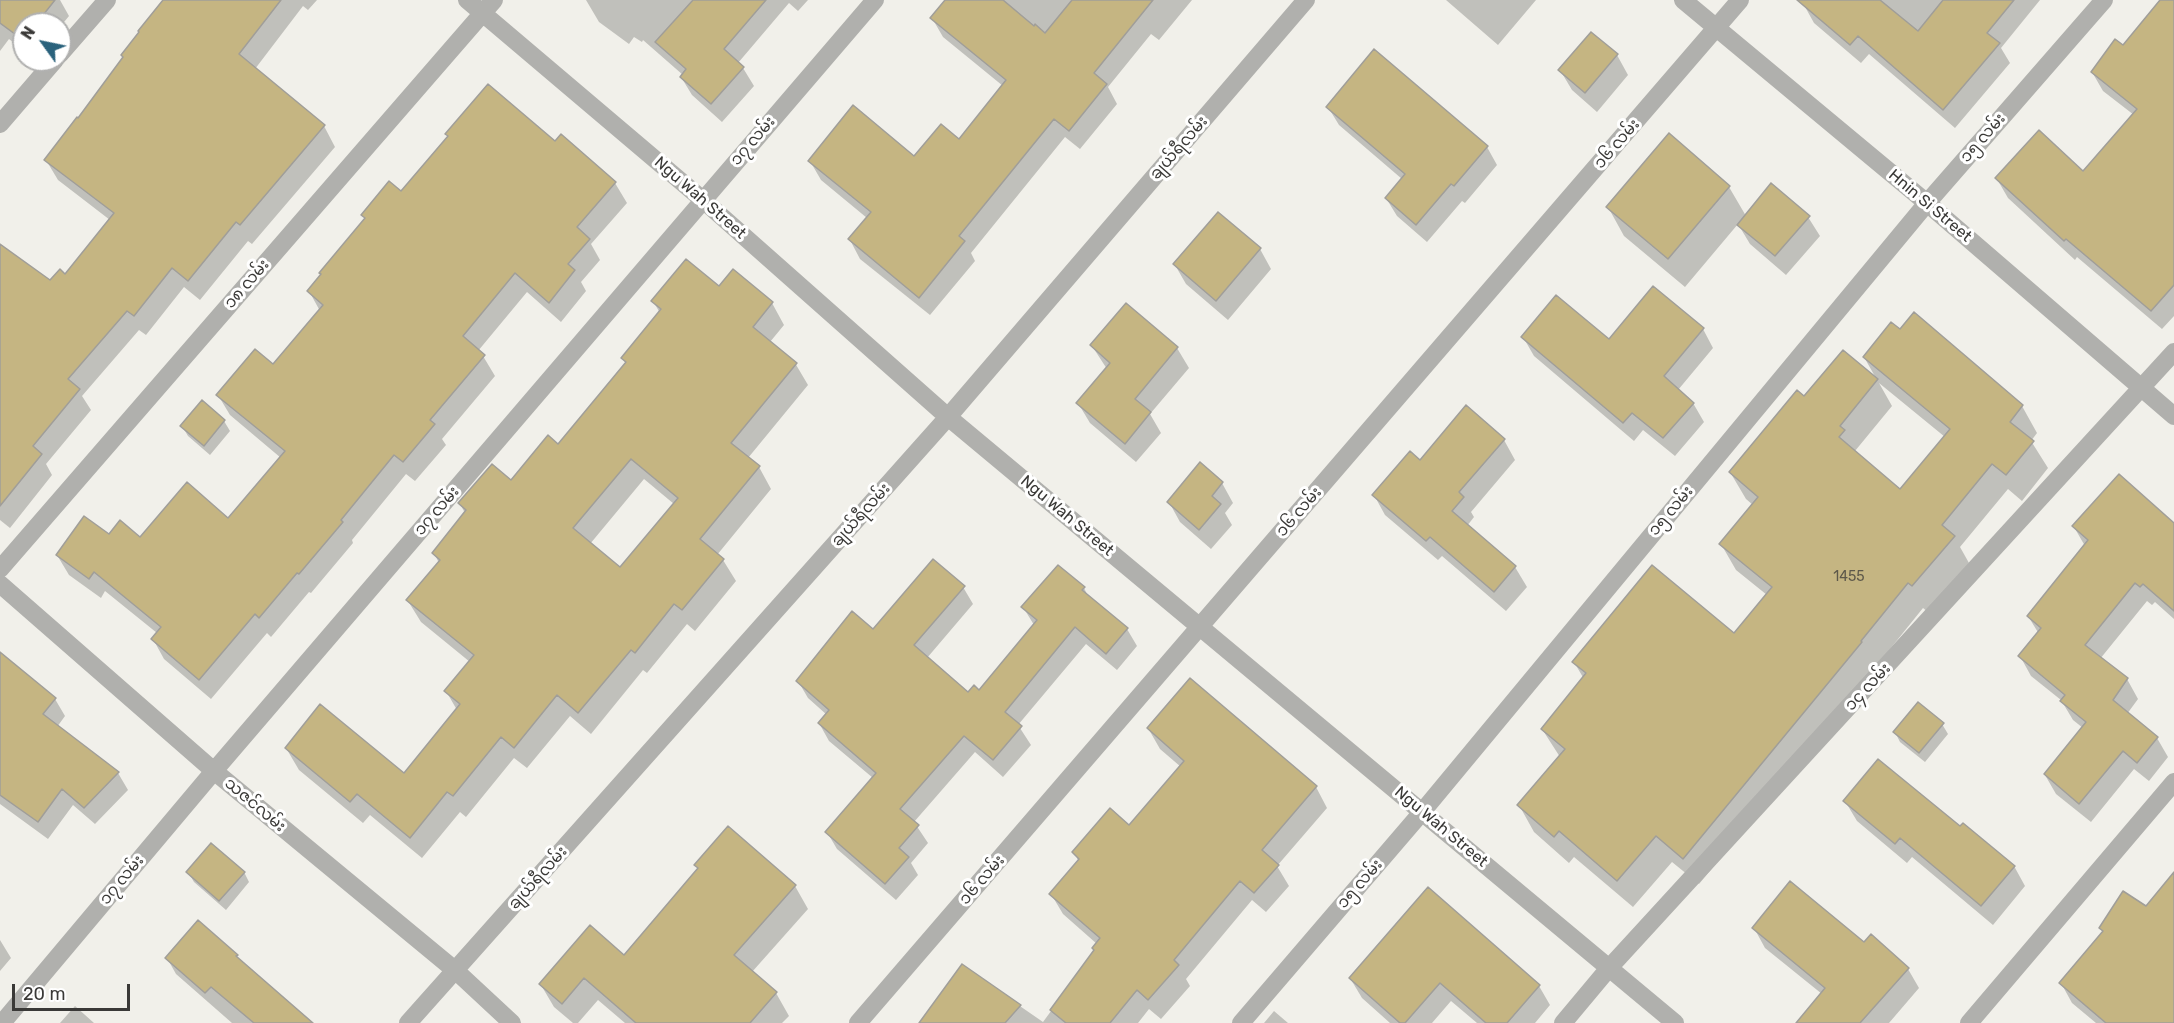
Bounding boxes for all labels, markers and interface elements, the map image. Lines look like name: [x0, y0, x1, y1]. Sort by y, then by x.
north arrow: [12, 12, 72, 72]
text: N: [17, 23, 39, 43]
street label: ၁၅ လမ်း: [1956, 109, 2010, 167]
street label: ချယ်ရီလမ်း: [1146, 112, 1212, 184]
street label: ၁၇ လမ်း: [727, 113, 779, 169]
street label: ၁၆ လမ်း: [1590, 115, 1644, 173]
street label: Ngu Wah Street: [650, 153, 750, 243]
street label: Hnin Si Street: [1885, 166, 1975, 246]
street label: ၁၈ လမ်း: [221, 256, 273, 312]
street label: Ngu Wah Street: [1017, 472, 1117, 560]
street label: ချယ်ရီလမ်း: [828, 479, 894, 551]
street label: ၁၅ လမ်း: [1645, 482, 1697, 540]
street label: ၁၇ လမ်း: [411, 483, 463, 539]
street label: ၁၆ လမ်း: [1272, 483, 1326, 541]
house number: 1455: [1833, 569, 1865, 585]
street label: ၁၄ လမ်း: [1841, 659, 1895, 715]
street label: သဇင်လမ်း: [221, 774, 289, 836]
street label: Ngu Wah Street: [1391, 783, 1491, 871]
street label: ချယ်ရီလမ်း: [505, 842, 571, 914]
street label: ၁၇ လမ်း: [96, 851, 148, 909]
street label: ၁၆ လမ်း: [955, 851, 1009, 909]
street label: ၁၅ လမ်း: [1333, 855, 1387, 913]
scale bar: [15, 972, 134, 1010]
text: 20 m: [23, 983, 65, 1005]

